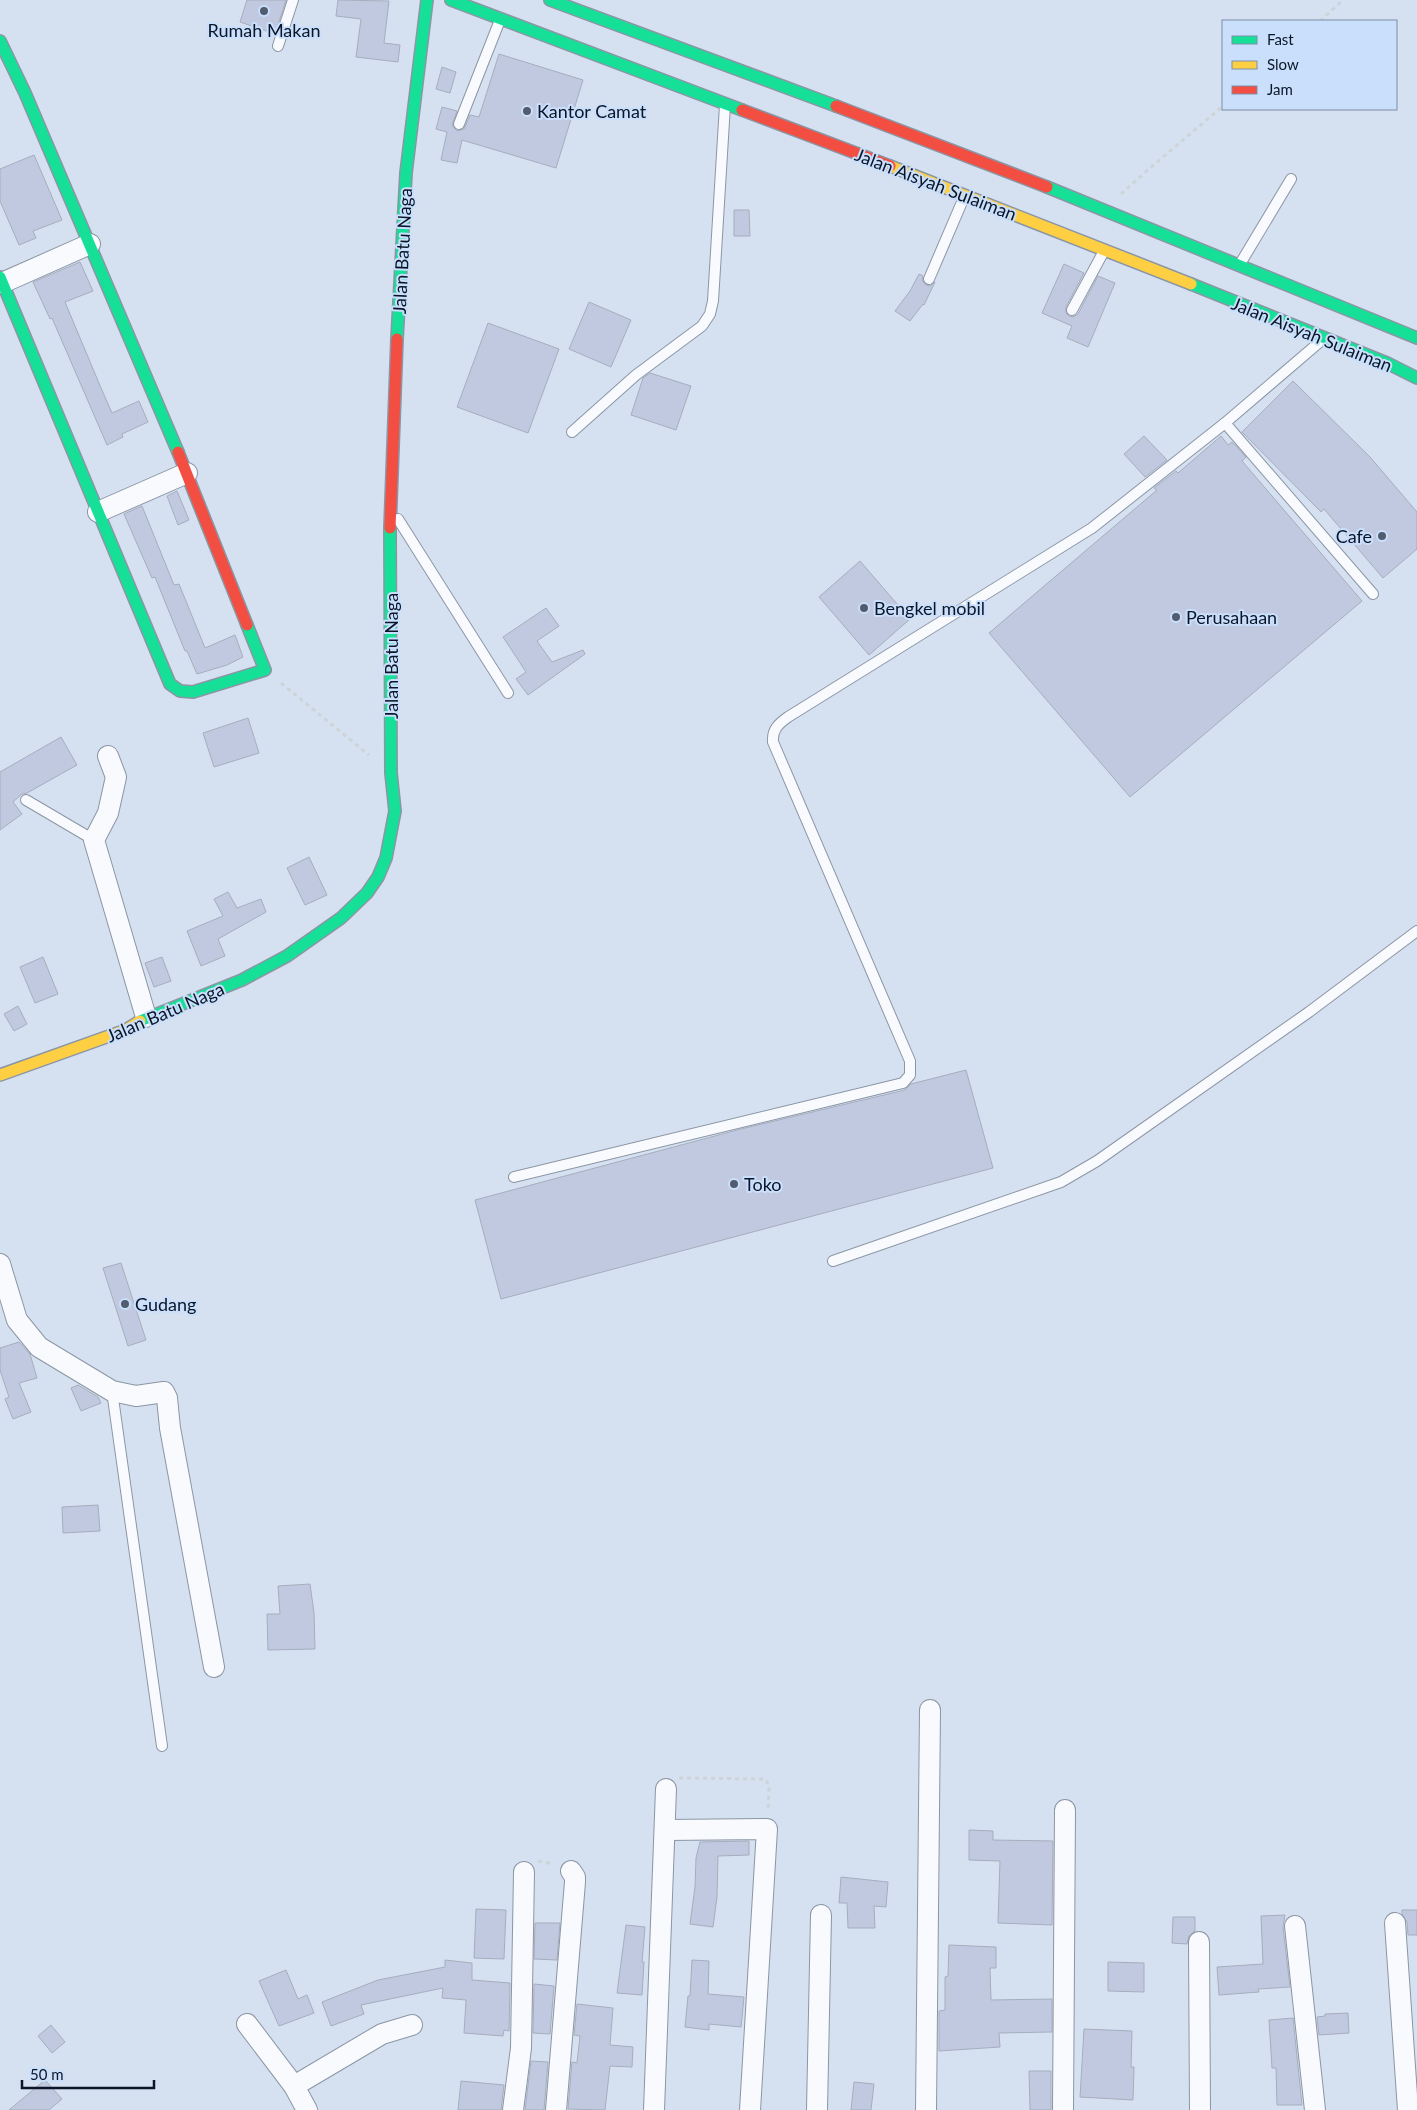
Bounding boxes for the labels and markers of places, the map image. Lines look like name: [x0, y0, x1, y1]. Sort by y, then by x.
marker: Rumah Makan: [258, 5, 270, 17]
place label: Rumah Makan: [208, 19, 320, 41]
place label: Kantor Camat: [537, 100, 647, 122]
marker: Kantor Camat: [521, 105, 533, 117]
place label: Cafe: [1336, 525, 1372, 547]
marker: Cafe: [1376, 530, 1388, 542]
place label: Bengkel mobil: [874, 597, 985, 619]
marker: Bengkel mobil: [858, 602, 870, 614]
place label: Perusahaan: [1186, 606, 1277, 628]
marker: Perusahaan: [1170, 611, 1182, 623]
place label: Toko: [744, 1173, 781, 1195]
marker: Toko: [728, 1178, 740, 1190]
place label: Gudang: [135, 1293, 196, 1315]
marker: Gudang: [119, 1298, 131, 1310]

